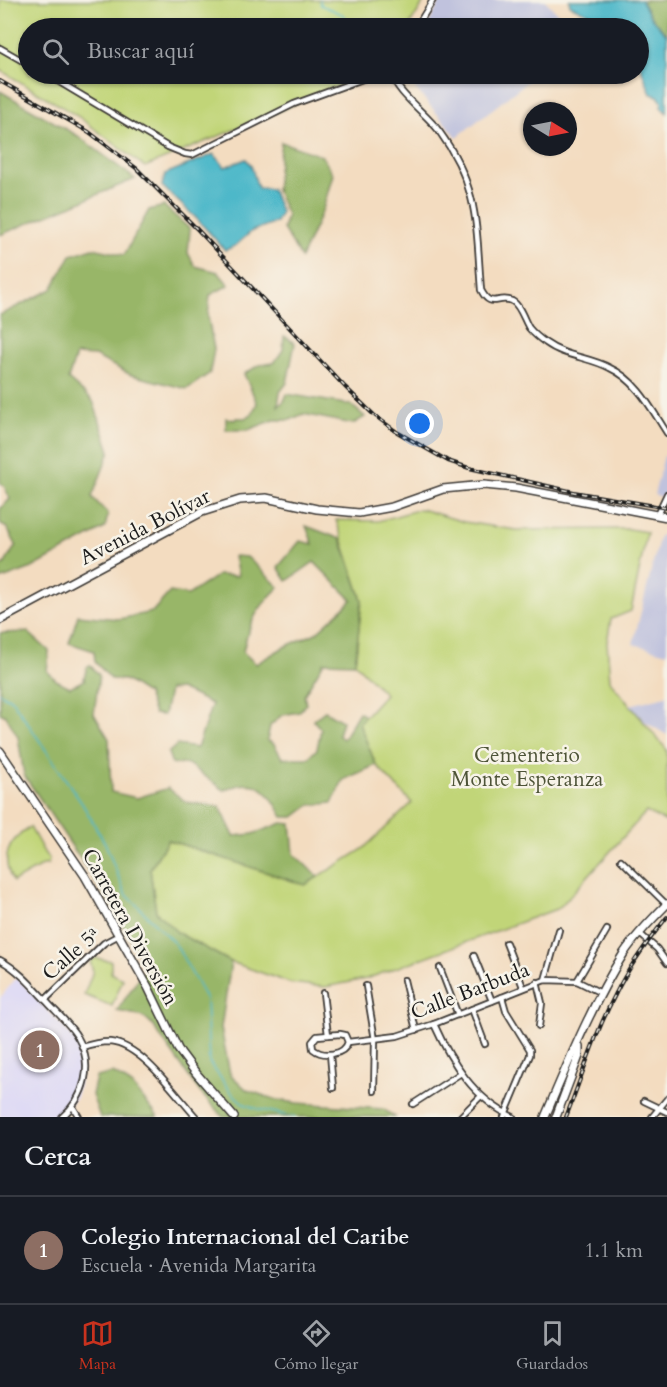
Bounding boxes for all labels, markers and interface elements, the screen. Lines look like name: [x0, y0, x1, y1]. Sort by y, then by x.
search box: [18, 18, 649, 84]
icon: search: [39, 35, 72, 68]
text: Buscar aquí: [87, 36, 194, 66]
north arrow: [523, 102, 577, 156]
your location: [405, 409, 434, 438]
street label: Avenida Bolívar: [75, 481, 216, 572]
park label: Cementerio Monte Esperanza: [451, 741, 603, 794]
street label: Carretera Diversión: [75, 843, 185, 1011]
street label: Calle 5ª: [36, 921, 106, 987]
street label: Calle Barbuda: [406, 955, 534, 1027]
pin: 1: [20, 1028, 60, 1072]
text: Cerca: [24, 1139, 91, 1174]
text: Colegio Internacional del Caribe: [81, 1222, 409, 1252]
text: 1: [38, 1237, 49, 1264]
text: 1.1 km: [584, 1237, 643, 1264]
text: Escuela · Avenida Margarita: [81, 1252, 316, 1279]
tab: Mapa: [79, 1317, 116, 1375]
tab: Cómo llegar: [274, 1317, 358, 1375]
tab: Guardados: [516, 1317, 588, 1375]

